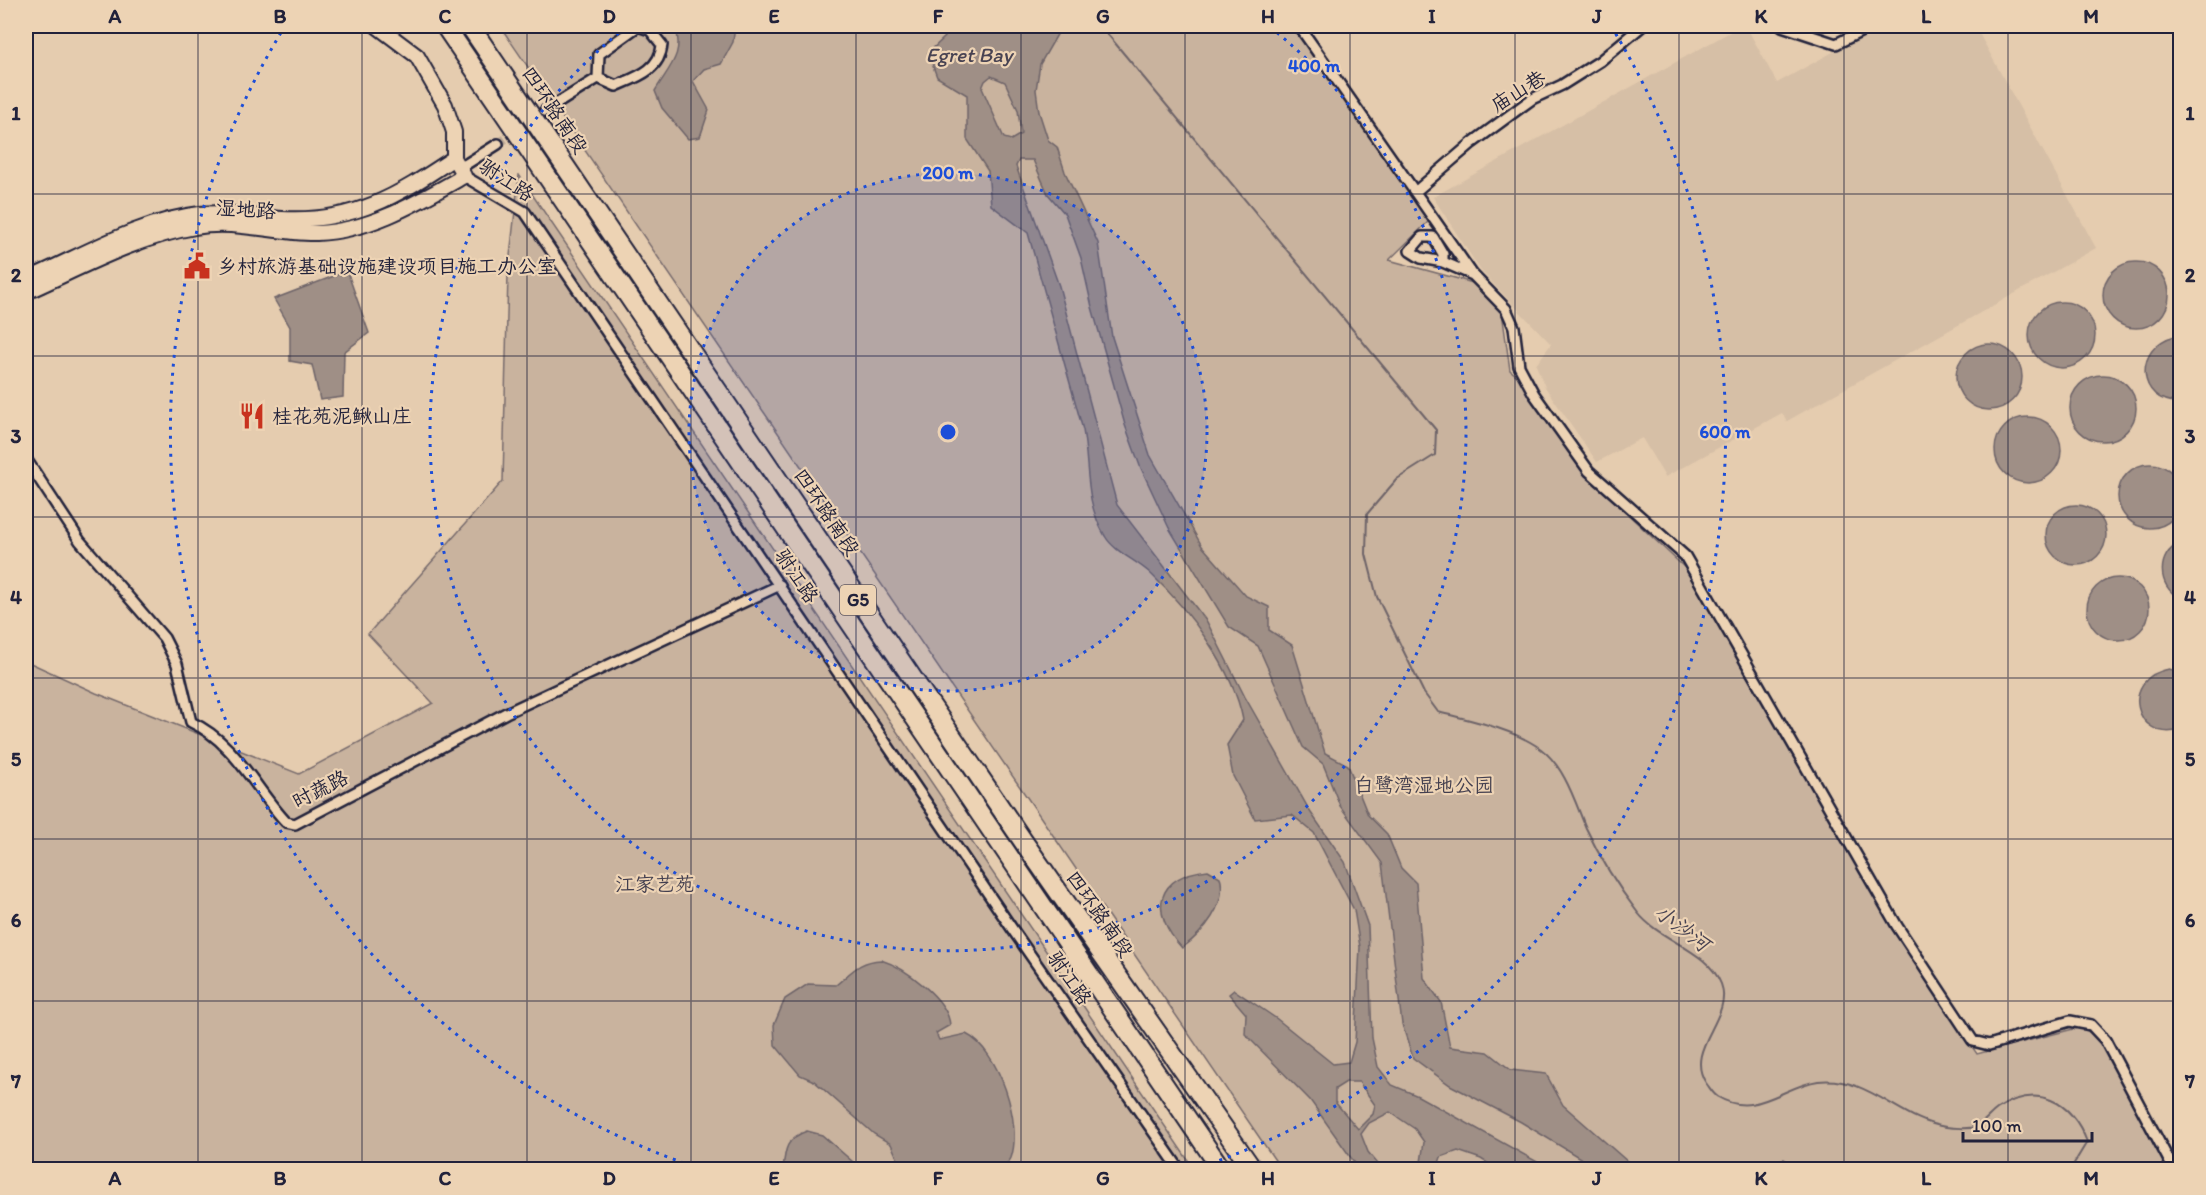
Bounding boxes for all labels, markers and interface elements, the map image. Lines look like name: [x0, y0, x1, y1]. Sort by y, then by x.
text: A: [108, 4, 122, 28]
text: B: [274, 4, 287, 28]
text: C: [439, 4, 452, 28]
text: D: [602, 4, 616, 28]
text: E: [768, 4, 780, 28]
text: F: [933, 4, 944, 28]
text: G: [1096, 4, 1110, 28]
text: H: [1261, 4, 1275, 28]
text: I: [1428, 4, 1436, 28]
text: J: [1591, 4, 1602, 28]
text: K: [1755, 4, 1769, 28]
text: L: [1921, 4, 1932, 28]
text: M: [2083, 4, 2099, 28]
water label: Egret Bay: [926, 42, 1014, 67]
text: 400 m: [1288, 55, 1341, 77]
street label: 四环路南段: [517, 62, 593, 158]
street label: 庙山巷: [1486, 64, 1551, 117]
text: 1: [11, 101, 21, 125]
text: 1: [2185, 101, 2195, 125]
street label: 驸江路: [475, 154, 540, 207]
text: 200 m: [923, 162, 974, 184]
street label: 湿地路: [215, 195, 278, 223]
public building icon: 乡村旅游基础设施建设项目施工办公室: [182, 251, 212, 281]
place label: 乡村旅游基础设施建设项目施工办公室: [217, 254, 557, 278]
text: 2: [11, 263, 22, 287]
text: 2: [2185, 263, 2196, 287]
restaurant icon: 桂花苑泥鳅山庄: [237, 401, 267, 431]
place label: 桂花苑泥鳅山庄: [272, 404, 412, 428]
text: 600 m: [1700, 421, 1751, 443]
centre of rings: [938, 422, 958, 442]
text: 3: [11, 424, 22, 448]
text: 3: [2185, 424, 2196, 448]
street label: 四环路南段: [789, 464, 865, 560]
street label: 驸江路: [770, 544, 824, 608]
text: 4: [10, 585, 22, 609]
road number: G5: [840, 585, 876, 615]
text: 4: [2184, 585, 2196, 609]
text: 5: [11, 747, 22, 771]
text: 5: [2185, 747, 2196, 771]
street label: 时蔬路: [288, 764, 353, 813]
park label: 白鹭湾湿地公园: [1354, 773, 1494, 797]
street label: 四环路南段: [1061, 866, 1139, 962]
park label: 江家艺苑: [615, 872, 695, 896]
water label: 小沙河: [1650, 899, 1717, 958]
text: 6: [11, 908, 22, 932]
text: 6: [2185, 908, 2196, 932]
street label: 驸江路: [1043, 947, 1098, 1010]
text: 7: [10, 1069, 21, 1093]
text: 7: [2184, 1069, 2195, 1093]
scale bar: [1963, 1105, 2092, 1143]
text: 100 m: [1972, 1115, 2022, 1137]
text: A: [108, 1166, 122, 1190]
text: B: [274, 1166, 287, 1190]
text: C: [439, 1166, 452, 1190]
text: D: [602, 1166, 616, 1190]
text: E: [768, 1166, 780, 1190]
text: F: [933, 1166, 944, 1190]
text: G: [1096, 1166, 1110, 1190]
text: H: [1261, 1166, 1275, 1190]
text: I: [1428, 1166, 1436, 1190]
text: J: [1591, 1166, 1602, 1190]
text: K: [1755, 1166, 1769, 1190]
text: L: [1921, 1166, 1932, 1190]
text: M: [2083, 1166, 2099, 1190]

